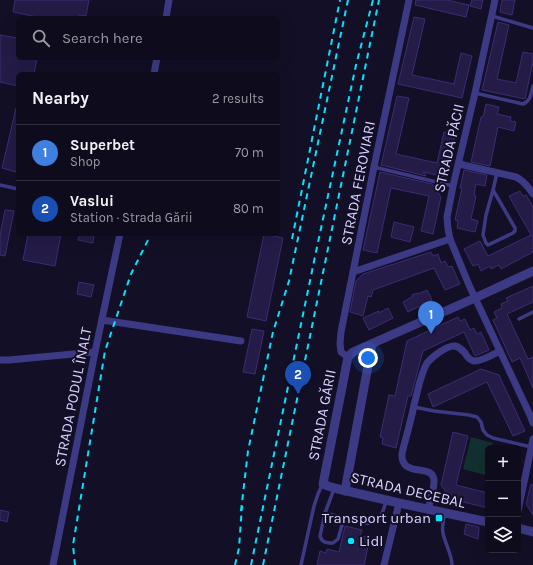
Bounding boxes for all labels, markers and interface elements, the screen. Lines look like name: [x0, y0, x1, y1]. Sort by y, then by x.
search box: [16, 16, 280, 60]
icon: search: [30, 27, 52, 49]
text: Search here: [62, 29, 143, 47]
text: Nearby: [32, 88, 89, 108]
text: 2 results: [212, 91, 264, 106]
street label: STRADA PĂCII: [430, 102, 468, 194]
street label: STRADA FEROVIARI: [337, 119, 379, 247]
text: Superbet: [70, 136, 135, 154]
text: 1: [43, 145, 47, 160]
text: 70 m: [235, 145, 264, 160]
text: Shop: [70, 154, 100, 169]
text: Vaslui: [70, 192, 114, 210]
text: 2: [41, 201, 49, 216]
text: 80 m: [233, 201, 264, 216]
text: Station · Strada Gării: [70, 210, 193, 225]
pin: 1: [418, 301, 444, 334]
street label: STRADA PODUL ÎNALT: [51, 325, 95, 468]
your location: [358, 348, 378, 368]
pin: 2: [285, 361, 311, 394]
street label: STRADA GĂRII: [304, 368, 340, 462]
map controls: [485, 445, 521, 553]
button: +: [485, 445, 521, 481]
street label: STRADA DECEBAL: [349, 468, 467, 512]
button: −: [485, 481, 521, 517]
place label: Transport urban: [322, 509, 431, 527]
marker: Transport urban: [434, 513, 444, 523]
button: layers: [485, 517, 521, 553]
place label: Lidl: [359, 532, 384, 550]
marker: Lidl: [346, 536, 356, 546]

